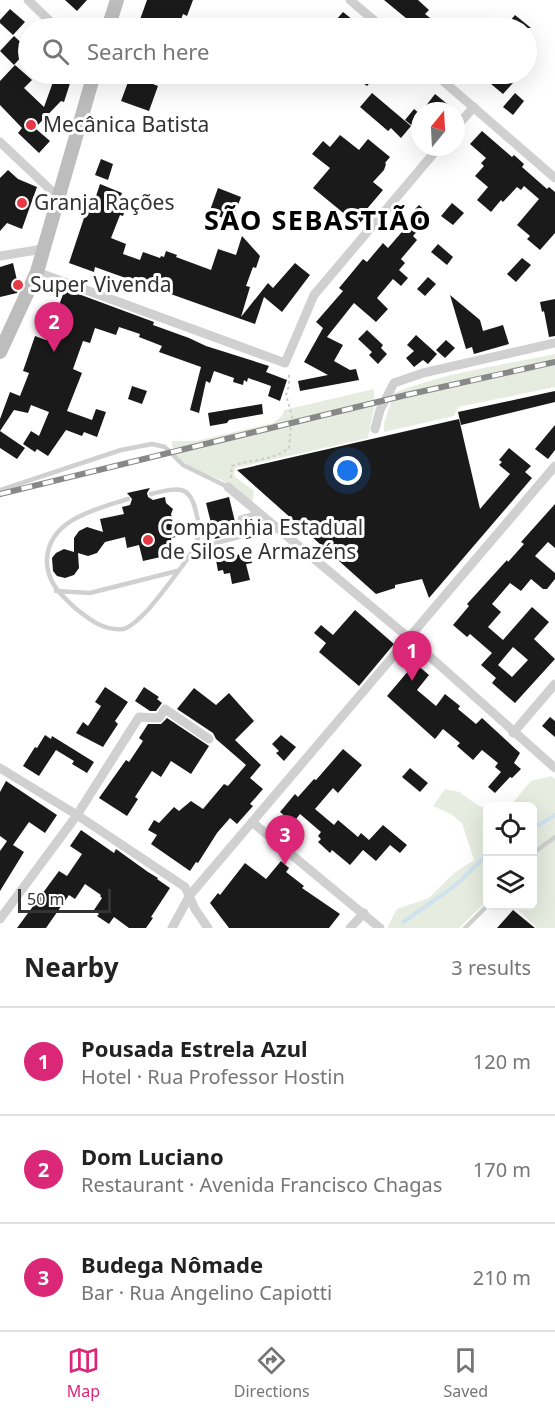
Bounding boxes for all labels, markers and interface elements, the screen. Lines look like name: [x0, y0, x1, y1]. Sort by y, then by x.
search box: [18, 18, 537, 84]
icon: search: [39, 35, 72, 68]
text: Search here: [87, 36, 209, 66]
north arrow: [411, 102, 465, 156]
place label: Mecânica Batista: [43, 110, 209, 138]
marker: Mecânica Batista: [24, 118, 38, 132]
place label: Granja Rações: [34, 188, 175, 216]
marker: Granja Rações: [15, 196, 29, 210]
district label: SÃO SEBASTIÃO: [204, 201, 432, 238]
place label: Super Vivenda: [30, 270, 172, 298]
marker: Super Vivenda: [11, 278, 25, 292]
pin: 2: [34, 302, 74, 352]
your location: [333, 456, 362, 485]
place label: Companhia Estadual de Silos e Armazéns: [160, 513, 363, 565]
marker: Companhia Estadual de Silos e Armazéns: [141, 533, 155, 547]
pin: 1: [392, 632, 432, 681]
map controls: [483, 802, 537, 910]
button: locate: [483, 802, 537, 856]
pin: 3: [266, 816, 304, 865]
button: layers: [483, 856, 537, 910]
scale bar: [18, 886, 111, 914]
text: 50 m: [27, 888, 64, 910]
text: Nearby: [24, 949, 119, 985]
text: 3 results: [451, 954, 531, 981]
text: Pousada Estrela Azul: [81, 1033, 308, 1063]
text: 1: [38, 1048, 49, 1075]
text: 120 m: [473, 1048, 531, 1075]
text: Hotel · Rua Professor Hostin: [81, 1063, 345, 1090]
text: Dom Luciano: [81, 1141, 224, 1171]
text: 2: [38, 1156, 49, 1183]
text: 170 m: [473, 1156, 531, 1183]
text: Restaurant · Avenida Francisco Chagas: [81, 1171, 442, 1198]
text: Budega Nômade: [81, 1249, 263, 1279]
text: 3: [38, 1264, 49, 1291]
text: 210 m: [473, 1264, 531, 1291]
text: Bar · Rua Angelino Capiotti: [81, 1279, 332, 1306]
tab: Map: [67, 1344, 100, 1402]
tab: Directions: [234, 1344, 310, 1402]
tab: Saved: [443, 1344, 488, 1402]

